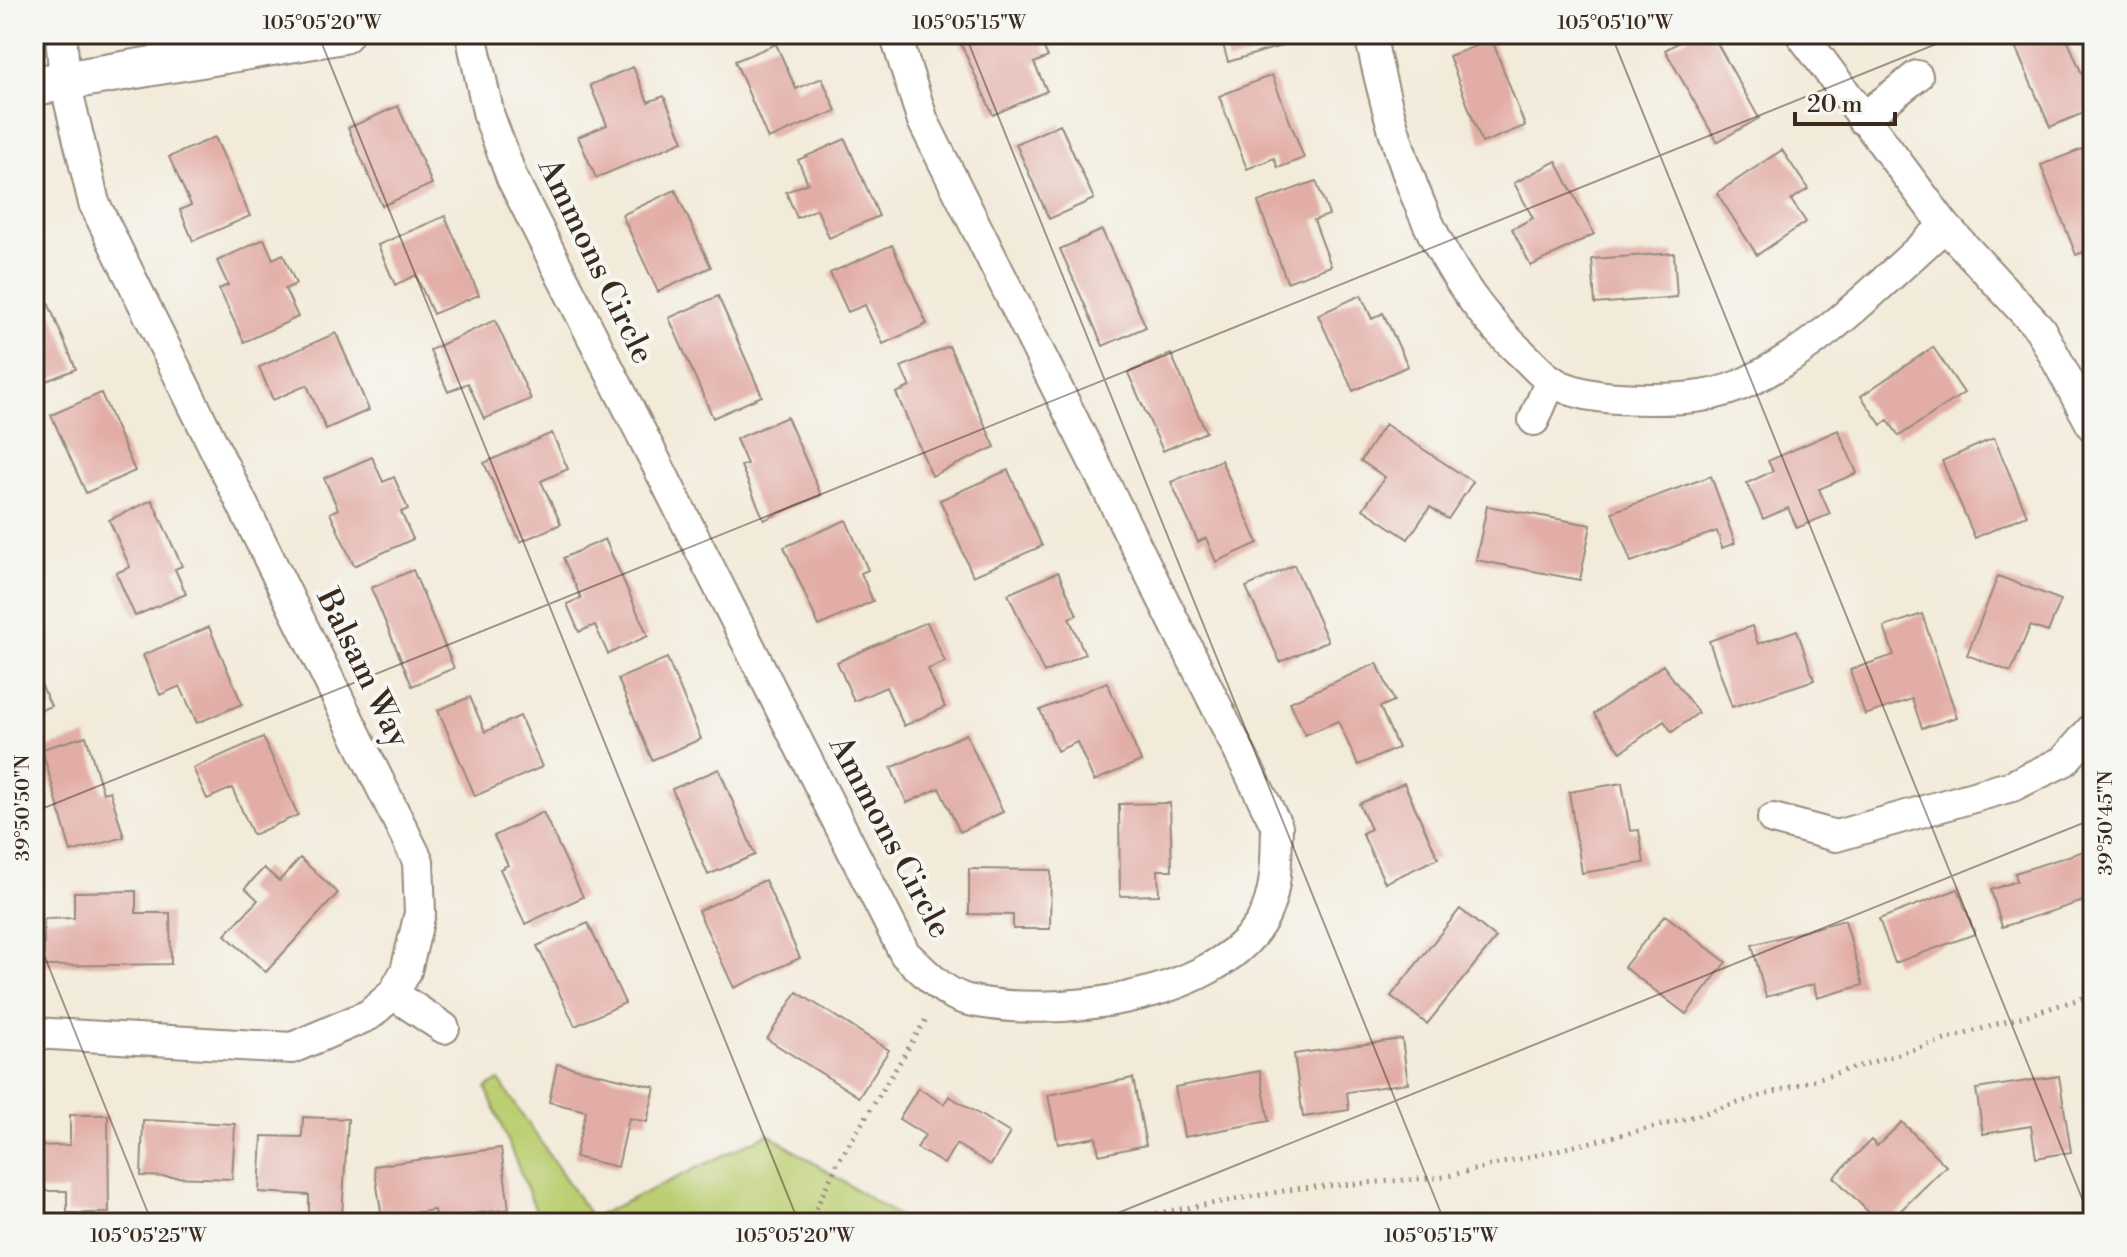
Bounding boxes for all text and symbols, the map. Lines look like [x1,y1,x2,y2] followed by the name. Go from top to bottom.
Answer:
[263,11,382,36] text: 105°05'20"W
[912,11,1027,36] text: 105°05'15"W
[1557,11,1674,36] text: 105°05'10"W
[1795,76,1895,126] scale bar
[1807,90,1863,120] text: 20 m
[529,151,663,370] street label: Ammons Circle
[307,581,419,754] street label: Balsam Way
[819,728,960,945] street label: Ammons Circle
[11,755,36,861] text: 39°50'50"N
[2094,770,2119,875] text: 39°50'45"N
[90,1224,207,1249] text: 105°05'25"W
[736,1224,855,1249] text: 105°05'20"W
[1384,1224,1499,1249] text: 105°05'15"W

